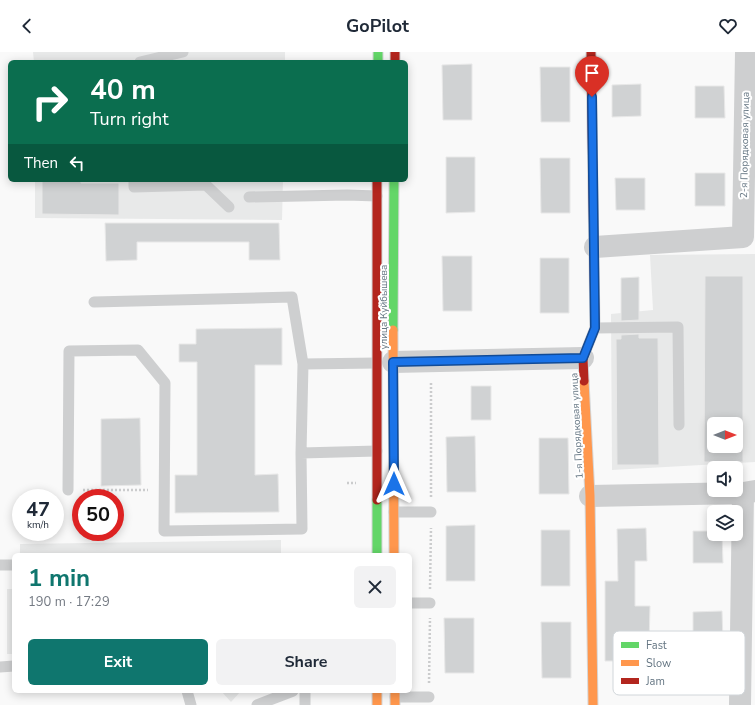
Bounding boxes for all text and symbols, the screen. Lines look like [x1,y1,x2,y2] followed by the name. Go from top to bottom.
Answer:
[346,14,409,38] text: GoPilot
[16,15,38,37] icon: back
[717,15,739,37] icon: heart
[575,56,609,97] pin
[581,62,603,84] icon: arrive
[90,71,156,109] text: 40 m
[24,76,76,128] icon: right
[737,92,753,198] street label: 2-я Порядковая улица
[90,107,169,131] text: Turn right
[66,152,88,174] icon: left
[24,153,58,173] text: Then
[377,265,391,349] street label: улица Куйбышева
[567,373,587,479] street label: 1-я Порядковая улица
[707,417,743,453] north arrow
[707,417,743,541] map controls
[707,461,743,497] button: sound
[373,463,415,505] position arrow
[72,489,124,541] speed limit sign: 50
[26,496,50,523] text: 47
[707,505,743,541] button: layers
[27,518,49,532] text: km/h
[28,562,90,594] text: 1 min
[354,566,396,608] button: close
[28,593,110,611] text: 190 m · 17:29
[613,631,745,695] legend
[646,638,667,653] text: Fast
[28,639,208,685] button: Exit
[216,639,396,685] button: Share
[646,656,671,671] text: Slow
[645,674,665,689] text: Jam

